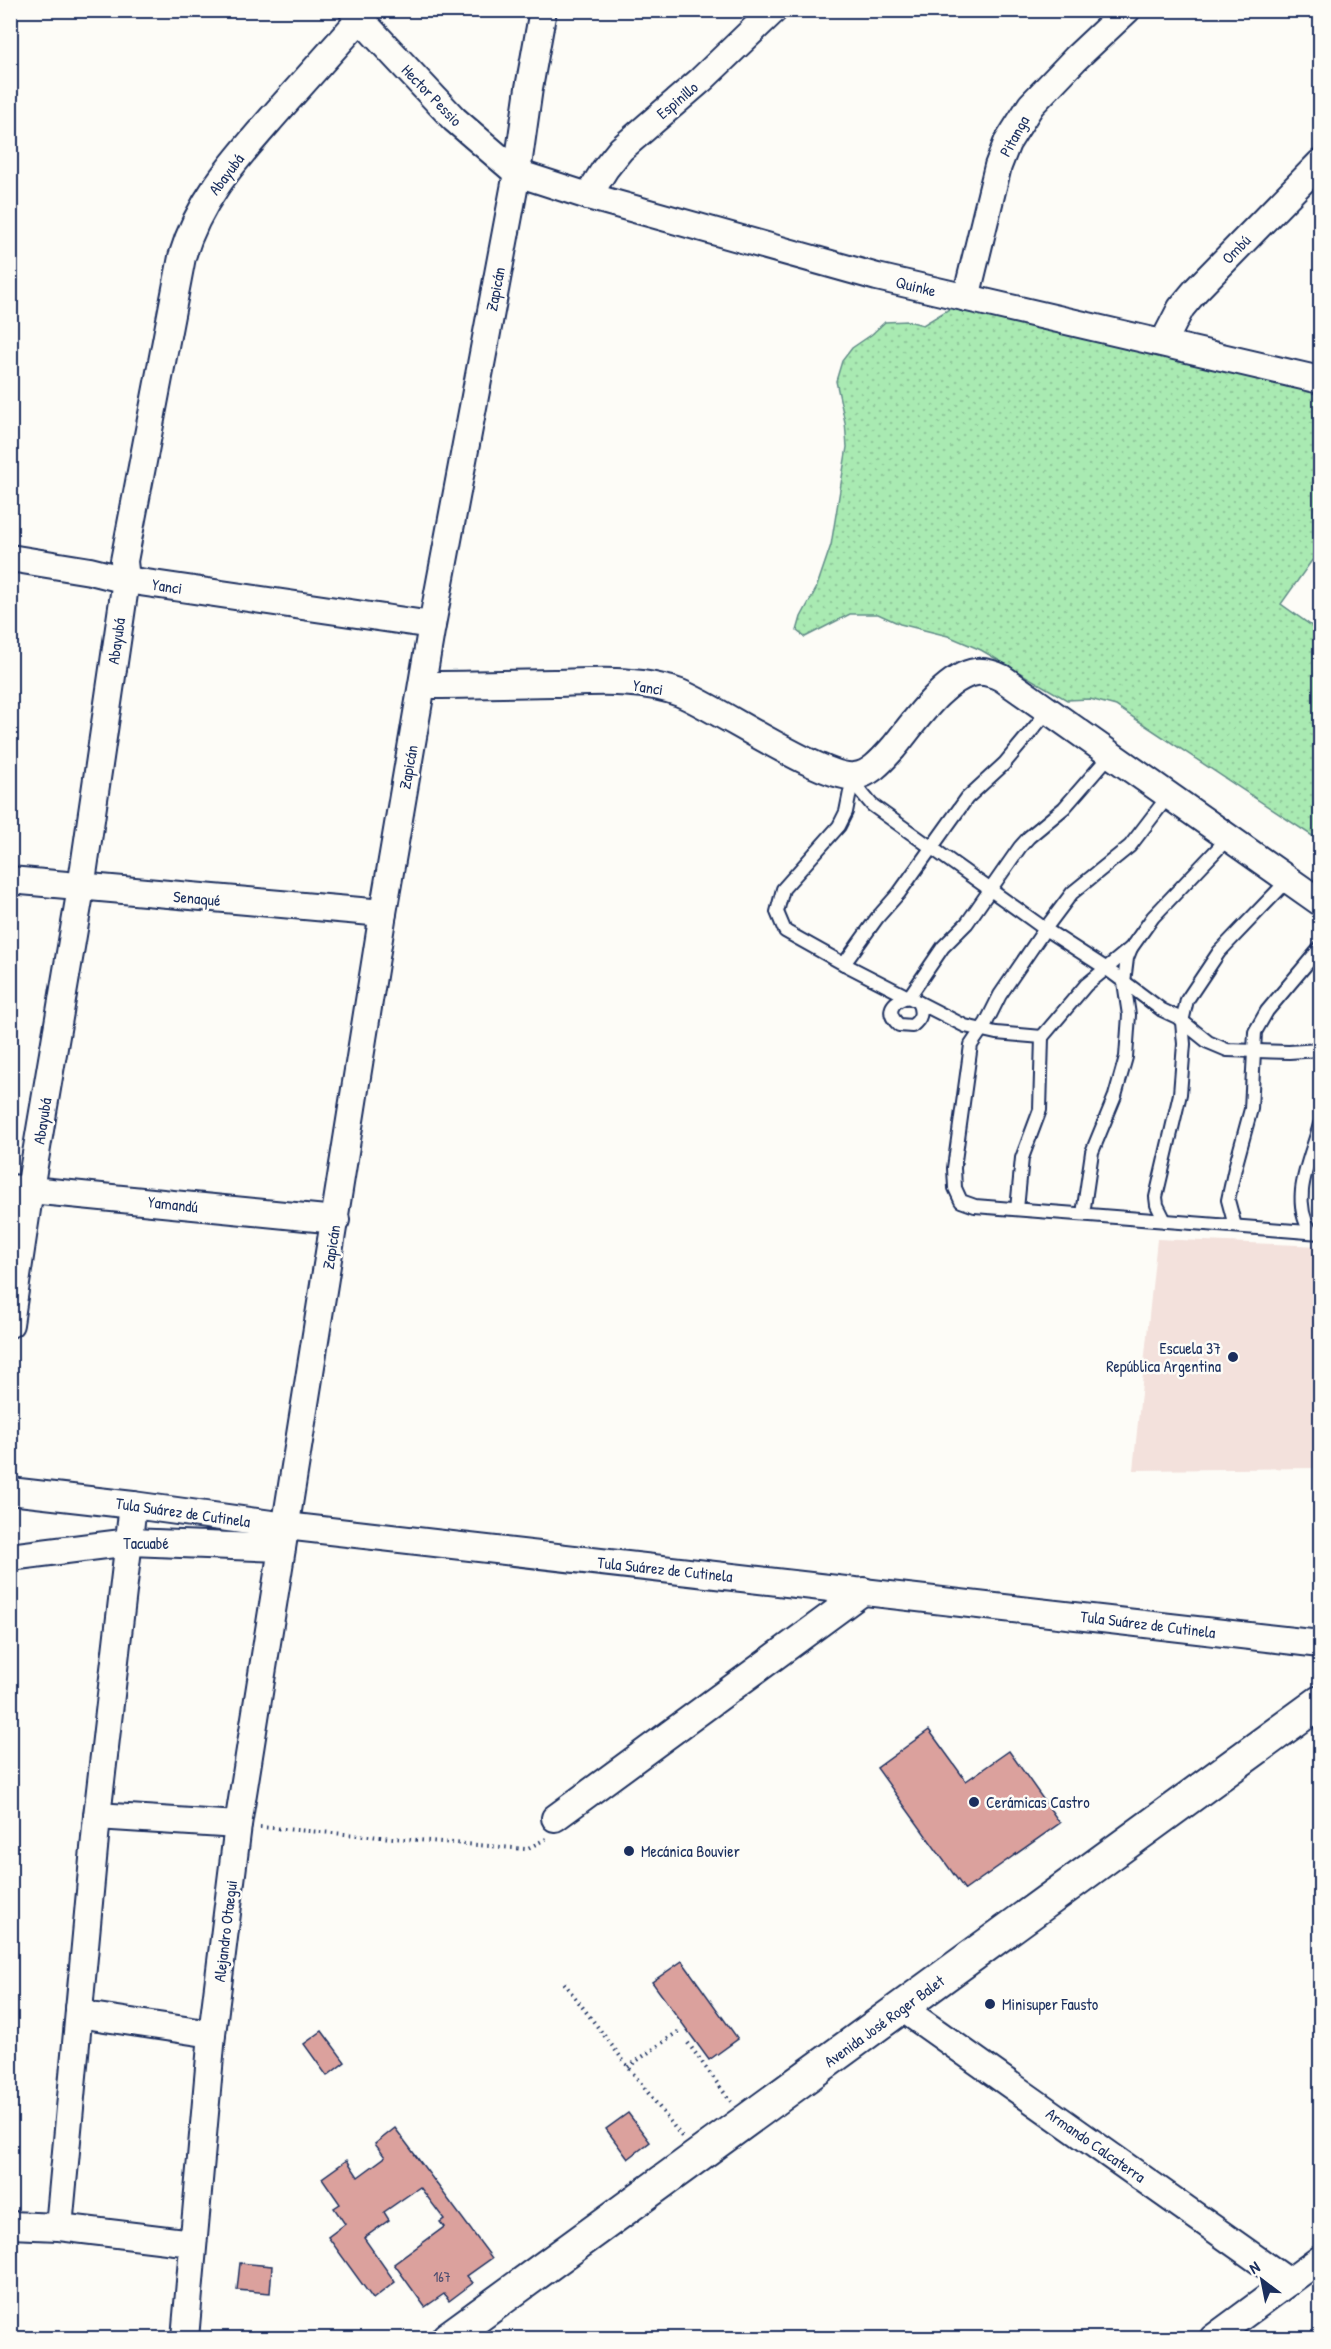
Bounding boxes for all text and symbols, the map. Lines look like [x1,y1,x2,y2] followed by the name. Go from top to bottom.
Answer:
[397,59,467,131] street label: Hector Pessio
[652,76,703,124] street label: Espinillo
[994,112,1034,160] street label: Pitanga
[203,149,249,199] street label: Abayubá
[1217,229,1256,268] street label: Ombú
[480,265,510,313] street label: Zapicán
[894,270,939,302] street label: Quinke
[150,573,184,599] street label: Yanci
[102,616,130,666] street label: Abayubá
[631,674,665,700] street label: Yanci
[393,743,423,791] street label: Zapicán
[172,885,222,911] street label: Senaqué
[27,1096,57,1146] street label: Abayubá
[147,1190,200,1218] street label: Yamandú
[317,1223,345,1271] street label: Zapicán
[1106,1337,1221,1377] place label: Escuela 37 República Argentina
[1226,1350,1240,1364] marker: Escuela 37 República Argentina
[114,1492,252,1532] street label: Tula Suárez de Cutinela
[123,1532,169,1554] street label: Tacuabé
[596,1551,734,1587] street label: Tula Suárez de Cutinela
[1079,1605,1217,1643] street label: Tula Suárez de Cutinela
[986,1791,1090,1813] place label: Cerámicas Castro
[967,1795,981,1809] marker: Cerámicas Castro
[641,1840,740,1862] place label: Mecánica Bouvier
[622,1844,636,1858] marker: Mecánica Bouvier
[208,1879,242,1983] street label: Alejandro Otaegui
[819,1970,949,2072] street label: Avenida José Roger Balet
[1002,1993,1099,2015] place label: Minisuper Fausto
[983,1997,997,2011] marker: Minisuper Fausto
[1042,2102,1150,2188] street label: Armando Calcaterra
[1232,2250,1292,2310] north arrow
[1245,2255,1264,2279] text: N
[433,2267,451,2286] house number: 167

